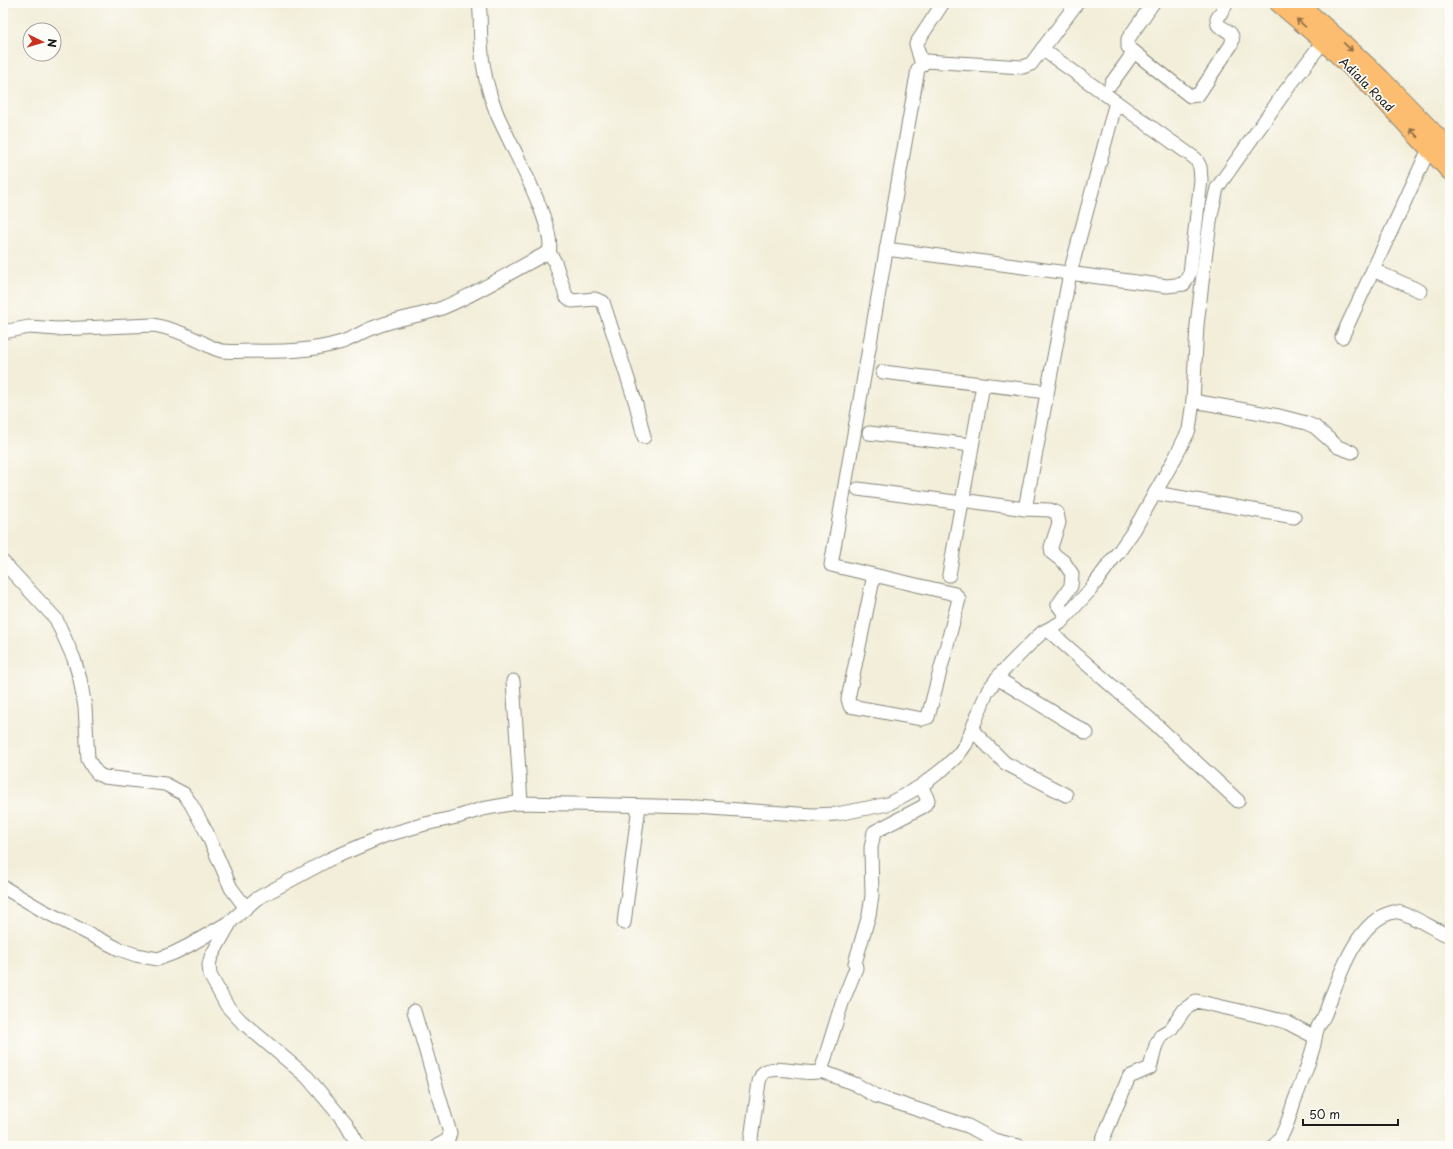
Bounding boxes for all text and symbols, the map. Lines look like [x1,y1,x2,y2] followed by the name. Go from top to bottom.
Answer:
[1295,18,1306,27] one-way arrow
[22,22,62,62] north arrow
[44,38,61,48] text: N
[1343,43,1353,52] one-way arrow
[1336,53,1398,115] street label: Adiala Road
[1409,128,1419,138] one-way arrow
[1303,1101,1398,1127] scale bar
[1309,1105,1340,1123] text: 50 m

